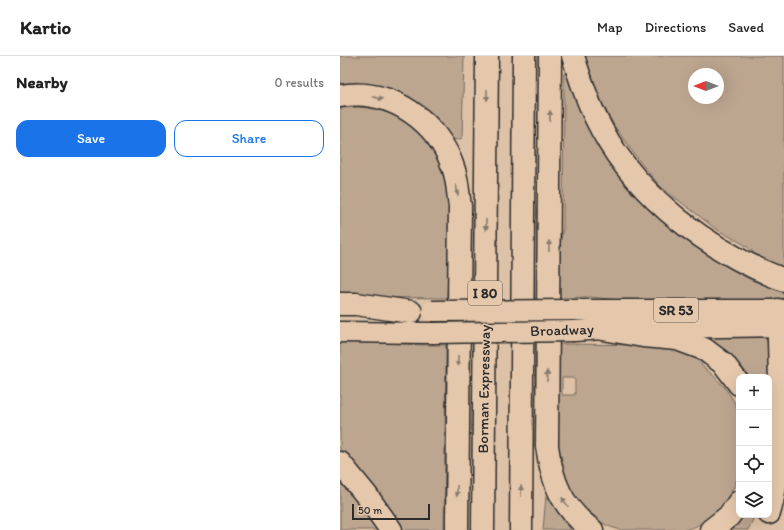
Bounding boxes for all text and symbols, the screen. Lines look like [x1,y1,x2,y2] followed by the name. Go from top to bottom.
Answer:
[20,16,71,39] text: Kartio
[597,19,623,36] text: Map
[645,19,706,36] text: Directions
[728,19,764,36] text: Saved
[688,68,724,104] north arrow
[16,72,68,92] text: Nearby
[274,75,324,90] text: 0 results
[484,89,490,102] one-way arrow
[372,95,385,101] one-way arrow
[547,109,553,122] one-way arrow
[16,120,166,157] button: Save
[174,120,324,157] button: Share
[455,184,461,196] one-way arrow
[483,219,489,232] one-way arrow
[546,239,552,252] one-way arrow
[468,281,502,305] road number: I 80
[654,298,698,322] road number: SR 53
[530,320,594,340] street label: Broadway
[474,325,494,453] street label: Borman Expressway
[455,355,462,367] one-way arrow
[544,370,551,382] one-way arrow
[736,374,772,518] map controls
[736,374,772,410] button: +
[736,410,772,446] button: −
[736,446,772,482] button: locate
[736,482,772,518] button: layers
[518,484,524,497] one-way arrow
[454,485,460,498] one-way arrow
[561,497,569,507] one-way arrow
[352,502,430,521] scale bar
[358,504,382,517] text: 50 m

